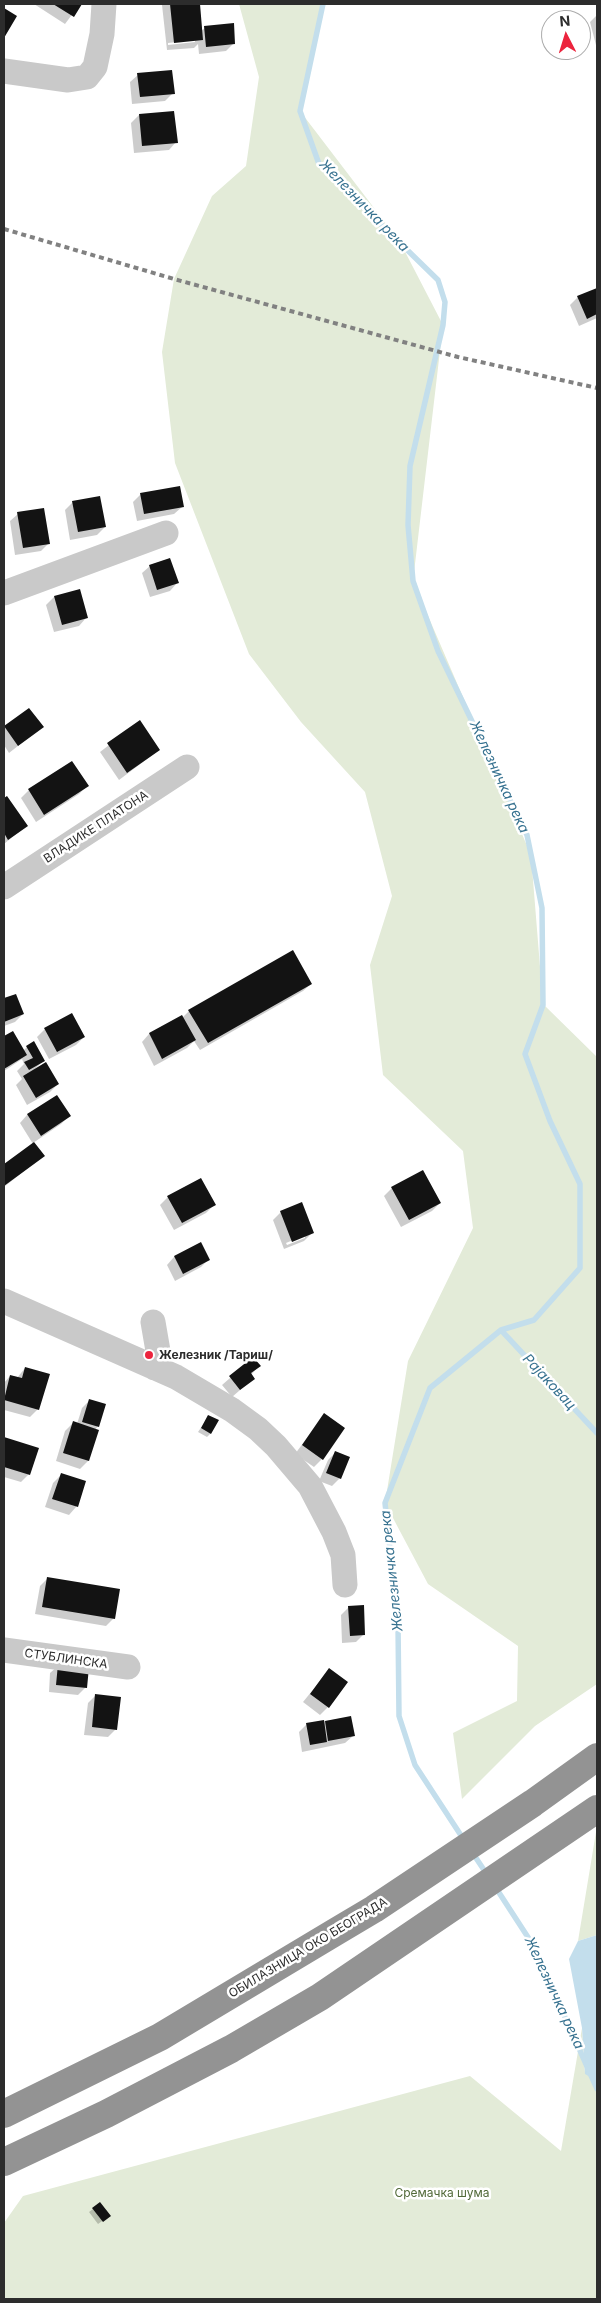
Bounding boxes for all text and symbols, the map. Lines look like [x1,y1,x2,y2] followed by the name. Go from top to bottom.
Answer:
[541,10,591,60] north arrow
[559,12,571,29] text: N
[316,156,412,256] water label: Железничка река
[466,718,532,836] water label: Железничка река
[41,788,151,866] street label: ВЛАДИКЕ ПЛАТОНА
[159,1348,273,1362] place label: Железник /Тариш/
[143,1349,155,1361] marker: Железник /Тариш/
[519,1351,579,1413] water label: Рајаковац
[377,1510,407,1632] water label: Железничка река
[23,1646,109,1672] street label: СТУБЛИНСКА
[226,1895,390,2001] street label: ОБИЛАЗНИЦА ОКО БЕОГРАДА
[521,1934,587,2052] water label: Железничка река
[394,2186,490,2200] park label: Сремачка шума

